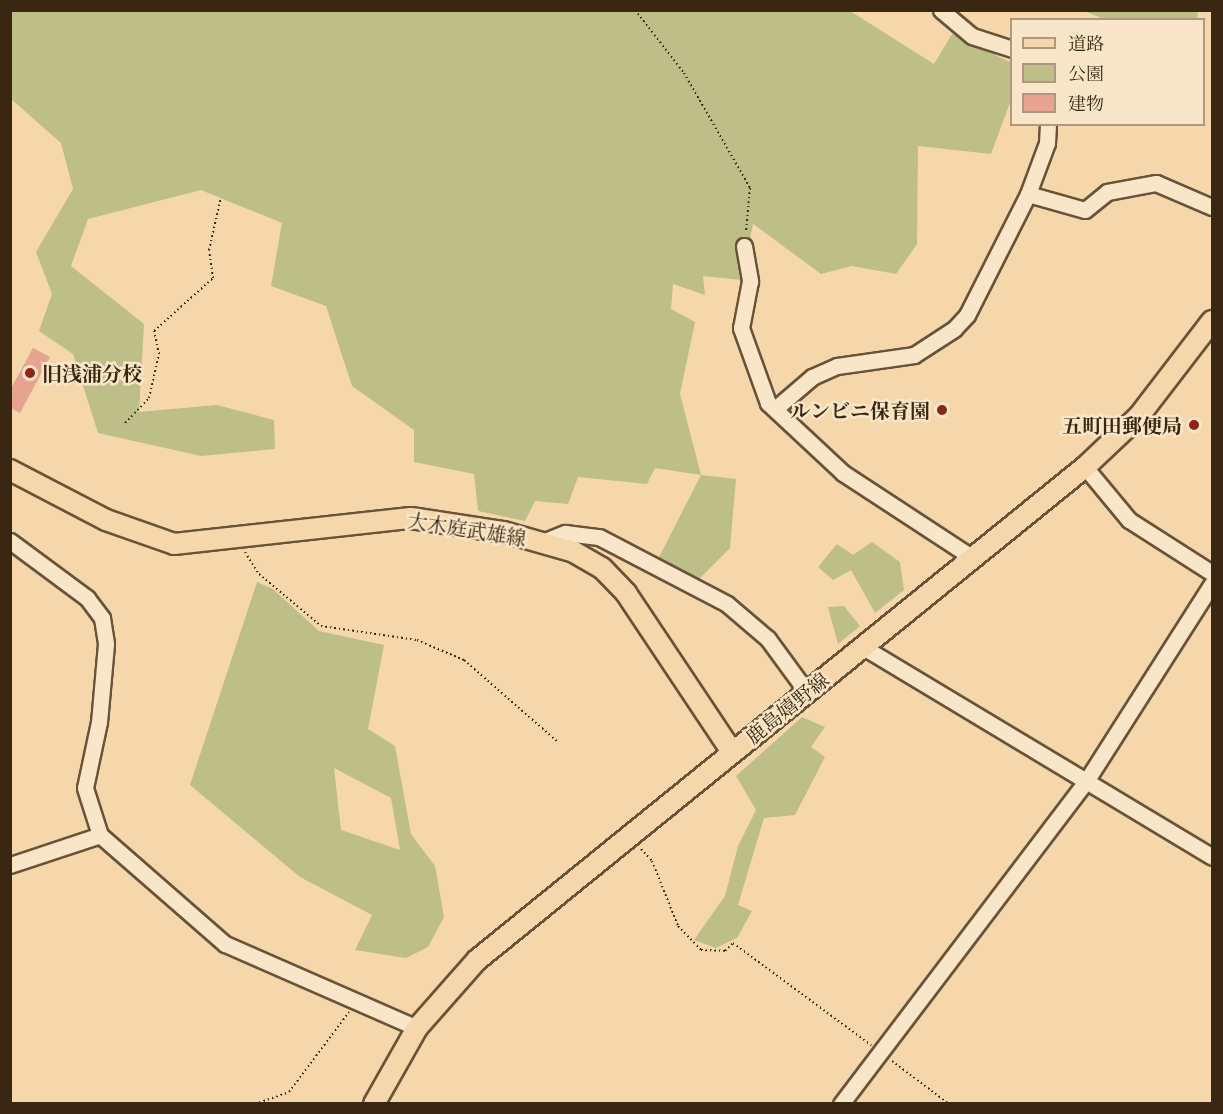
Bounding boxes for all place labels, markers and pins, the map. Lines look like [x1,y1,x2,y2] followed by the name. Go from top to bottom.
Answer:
[42,361,142,385] place label: 旧浅浦分校
[23,366,37,380] marker: 旧浅浦分校
[790,398,930,422] place label: ルンビニ保育園
[935,403,949,417] marker: ルンビニ保育園
[1062,413,1182,437] place label: 五町田郵便局
[1187,418,1201,432] marker: 五町田郵便局

